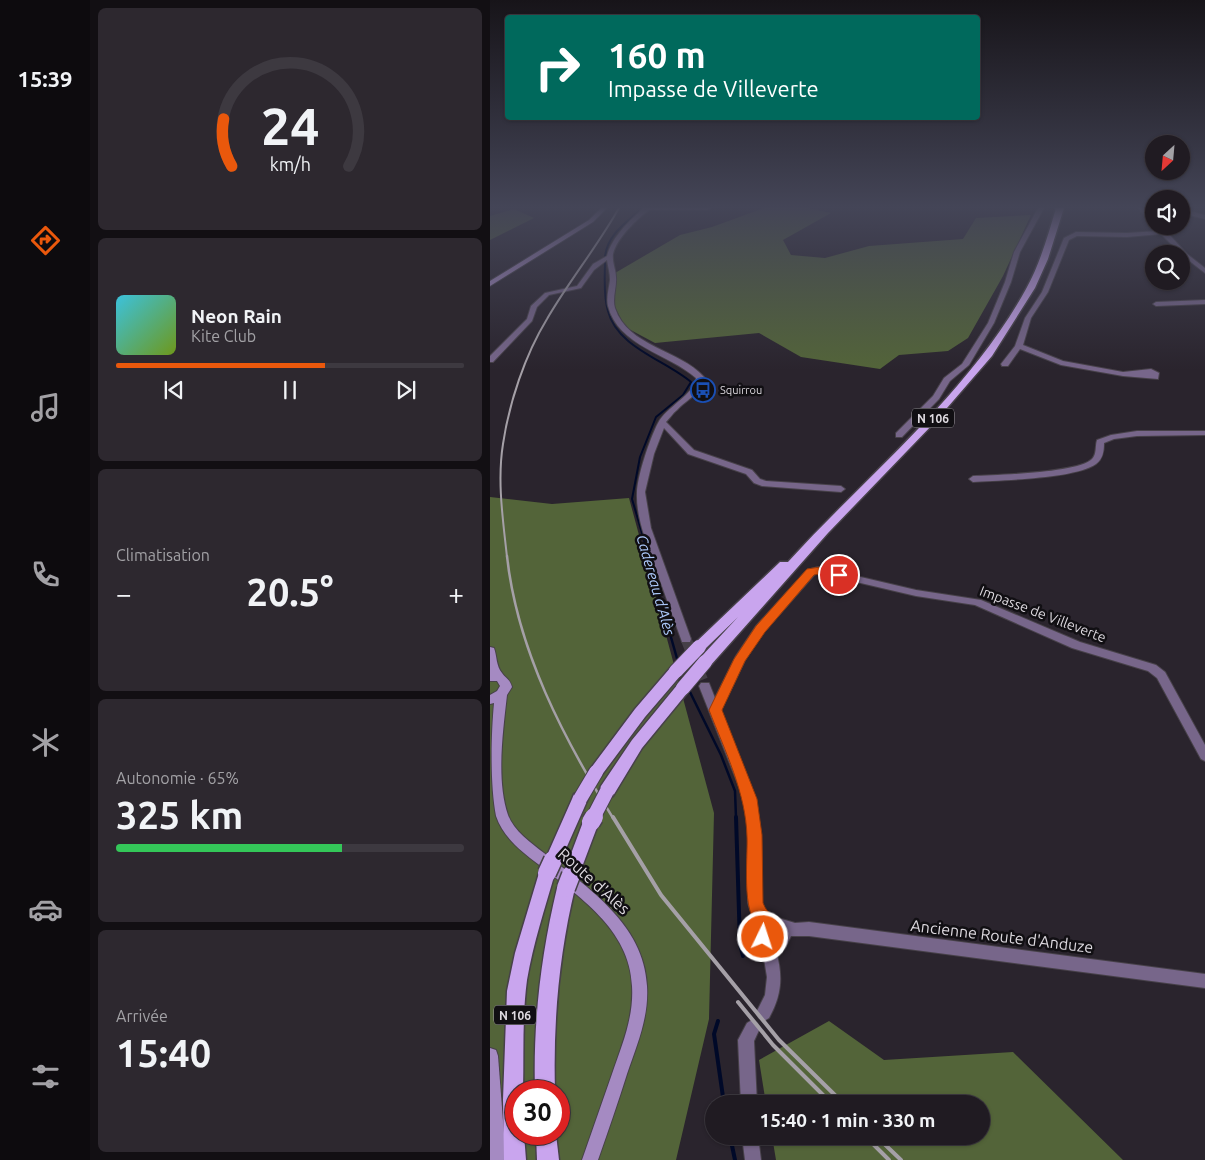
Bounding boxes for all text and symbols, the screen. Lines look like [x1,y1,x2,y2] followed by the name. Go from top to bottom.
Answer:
[525,35,590,100] icon: right
[608,35,706,75] text: 160 m
[17,66,73,91] text: 15:39
[608,76,819,101] text: Impasse de Villeverte
[261,97,319,155] text: 24
[1145,135,1190,180] north arrow
[1145,135,1190,290] map controls
[269,154,311,174] text: km/h
[1145,190,1190,235] button: sound
[28,223,63,258] icon: directions
[1145,245,1190,290] button: search
[191,305,282,327] text: Neon Rain
[191,327,256,345] text: Kite Club
[160,376,188,404] icon: previous
[276,376,304,404] icon: pause
[392,376,420,404] icon: next
[690,377,716,403] bus stop icon: Squirrou
[720,384,762,396] place label: Squirrou
[28,390,63,425] icon: music
[912,408,954,428] road number: N 106
[633,533,679,638] water label: Cadereau d'Alès
[116,546,210,564] text: Climatisation
[818,554,860,596] pin
[28,557,63,592] icon: phone
[825,561,853,589] icon: arrive
[246,571,334,613] text: 20.5°
[116,578,132,609] text: −
[448,578,464,609] text: +
[978,583,1108,645] street label: Impasse de Villeverte
[28,725,63,760] icon: climate
[116,769,239,787] text: Autonomie · 65%
[116,794,243,836] text: 325 km
[555,844,633,918] street label: Route d'Alès
[28,892,63,927] icon: car
[736,910,788,962] position arrow
[910,916,1094,956] street label: Ancienne Route d'Anduze
[494,1006,536,1024] road number: N 106
[116,1007,168,1025] text: Arrivée
[116,1032,211,1074] text: 15:40
[28,1059,63,1094] icon: filters
[505,1080,570,1145] speed limit sign: 30
[760,1109,935,1131] text: 15:40 · 1 min · 330 m

